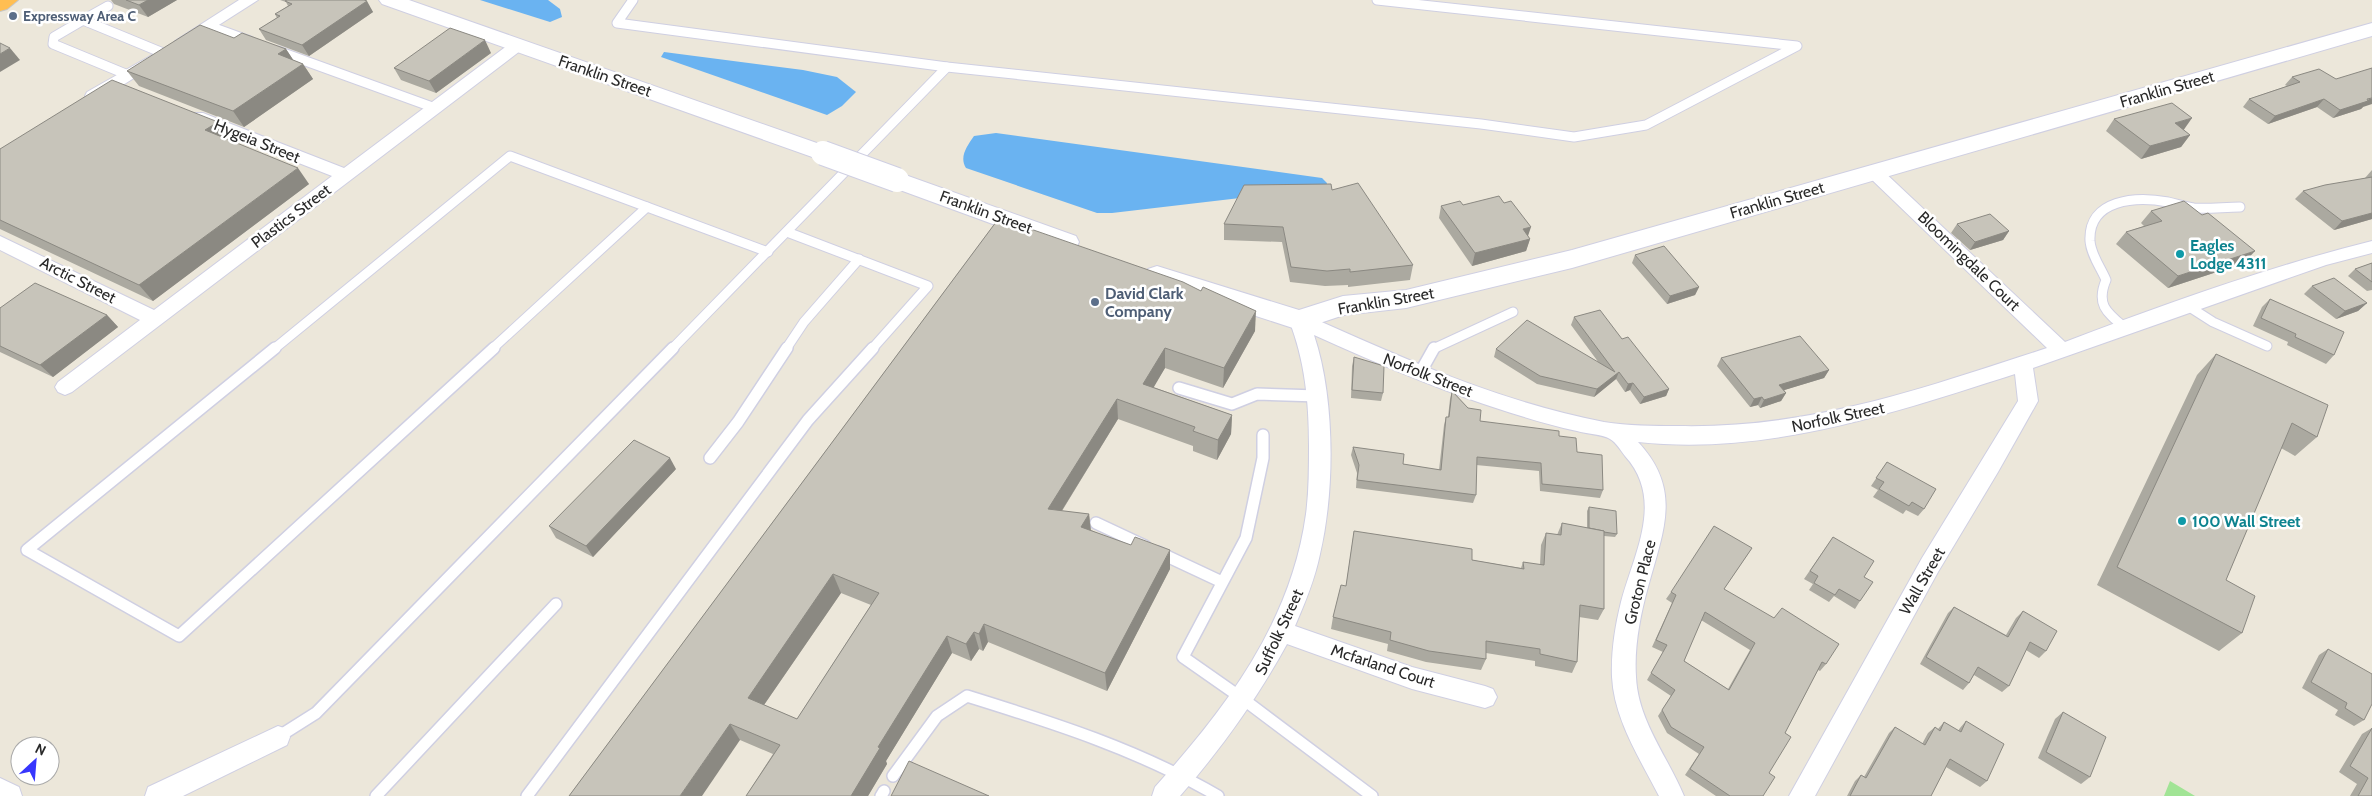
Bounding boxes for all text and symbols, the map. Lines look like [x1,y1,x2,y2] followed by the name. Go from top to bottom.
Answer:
[23,7,136,25] place label: Expressway Area C
[7,10,19,22] marker: Expressway Area C
[556,51,655,101] street label: Franklin Street
[2118,66,2217,112] street label: Franklin Street
[211,115,303,167] street label: Hygeia Street
[1728,177,1827,223] street label: Franklin Street
[248,180,335,252] street label: Plastics Street
[937,186,1035,238] street label: Franklin Street
[1914,207,2024,315] street label: Bloomingdale Court
[2190,236,2266,273] place label: Eagles Lodge 4311
[2174,248,2186,260] marker: Eagles Lodge 4311
[37,253,120,308] street label: Arctic Street
[1336,283,1436,319] street label: Franklin Street
[1105,284,1184,321] place label: David Clark Company
[1089,296,1101,308] marker: David Clark Company
[1380,349,1476,401] street label: Norfolk Street
[1790,398,1887,436] street label: Norfolk Street
[2192,512,2301,531] place label: 100 Wall Street
[2176,515,2188,527] marker: 100 Wall Street
[1620,538,1660,626] street label: Groton Place
[1895,543,1949,618] street label: Wall Street
[1251,586,1307,678] street label: Suffolk Street
[1329,640,1438,692] street label: Mcfarland Court
[10,736,60,786] north arrow
[32,739,49,760] text: N

